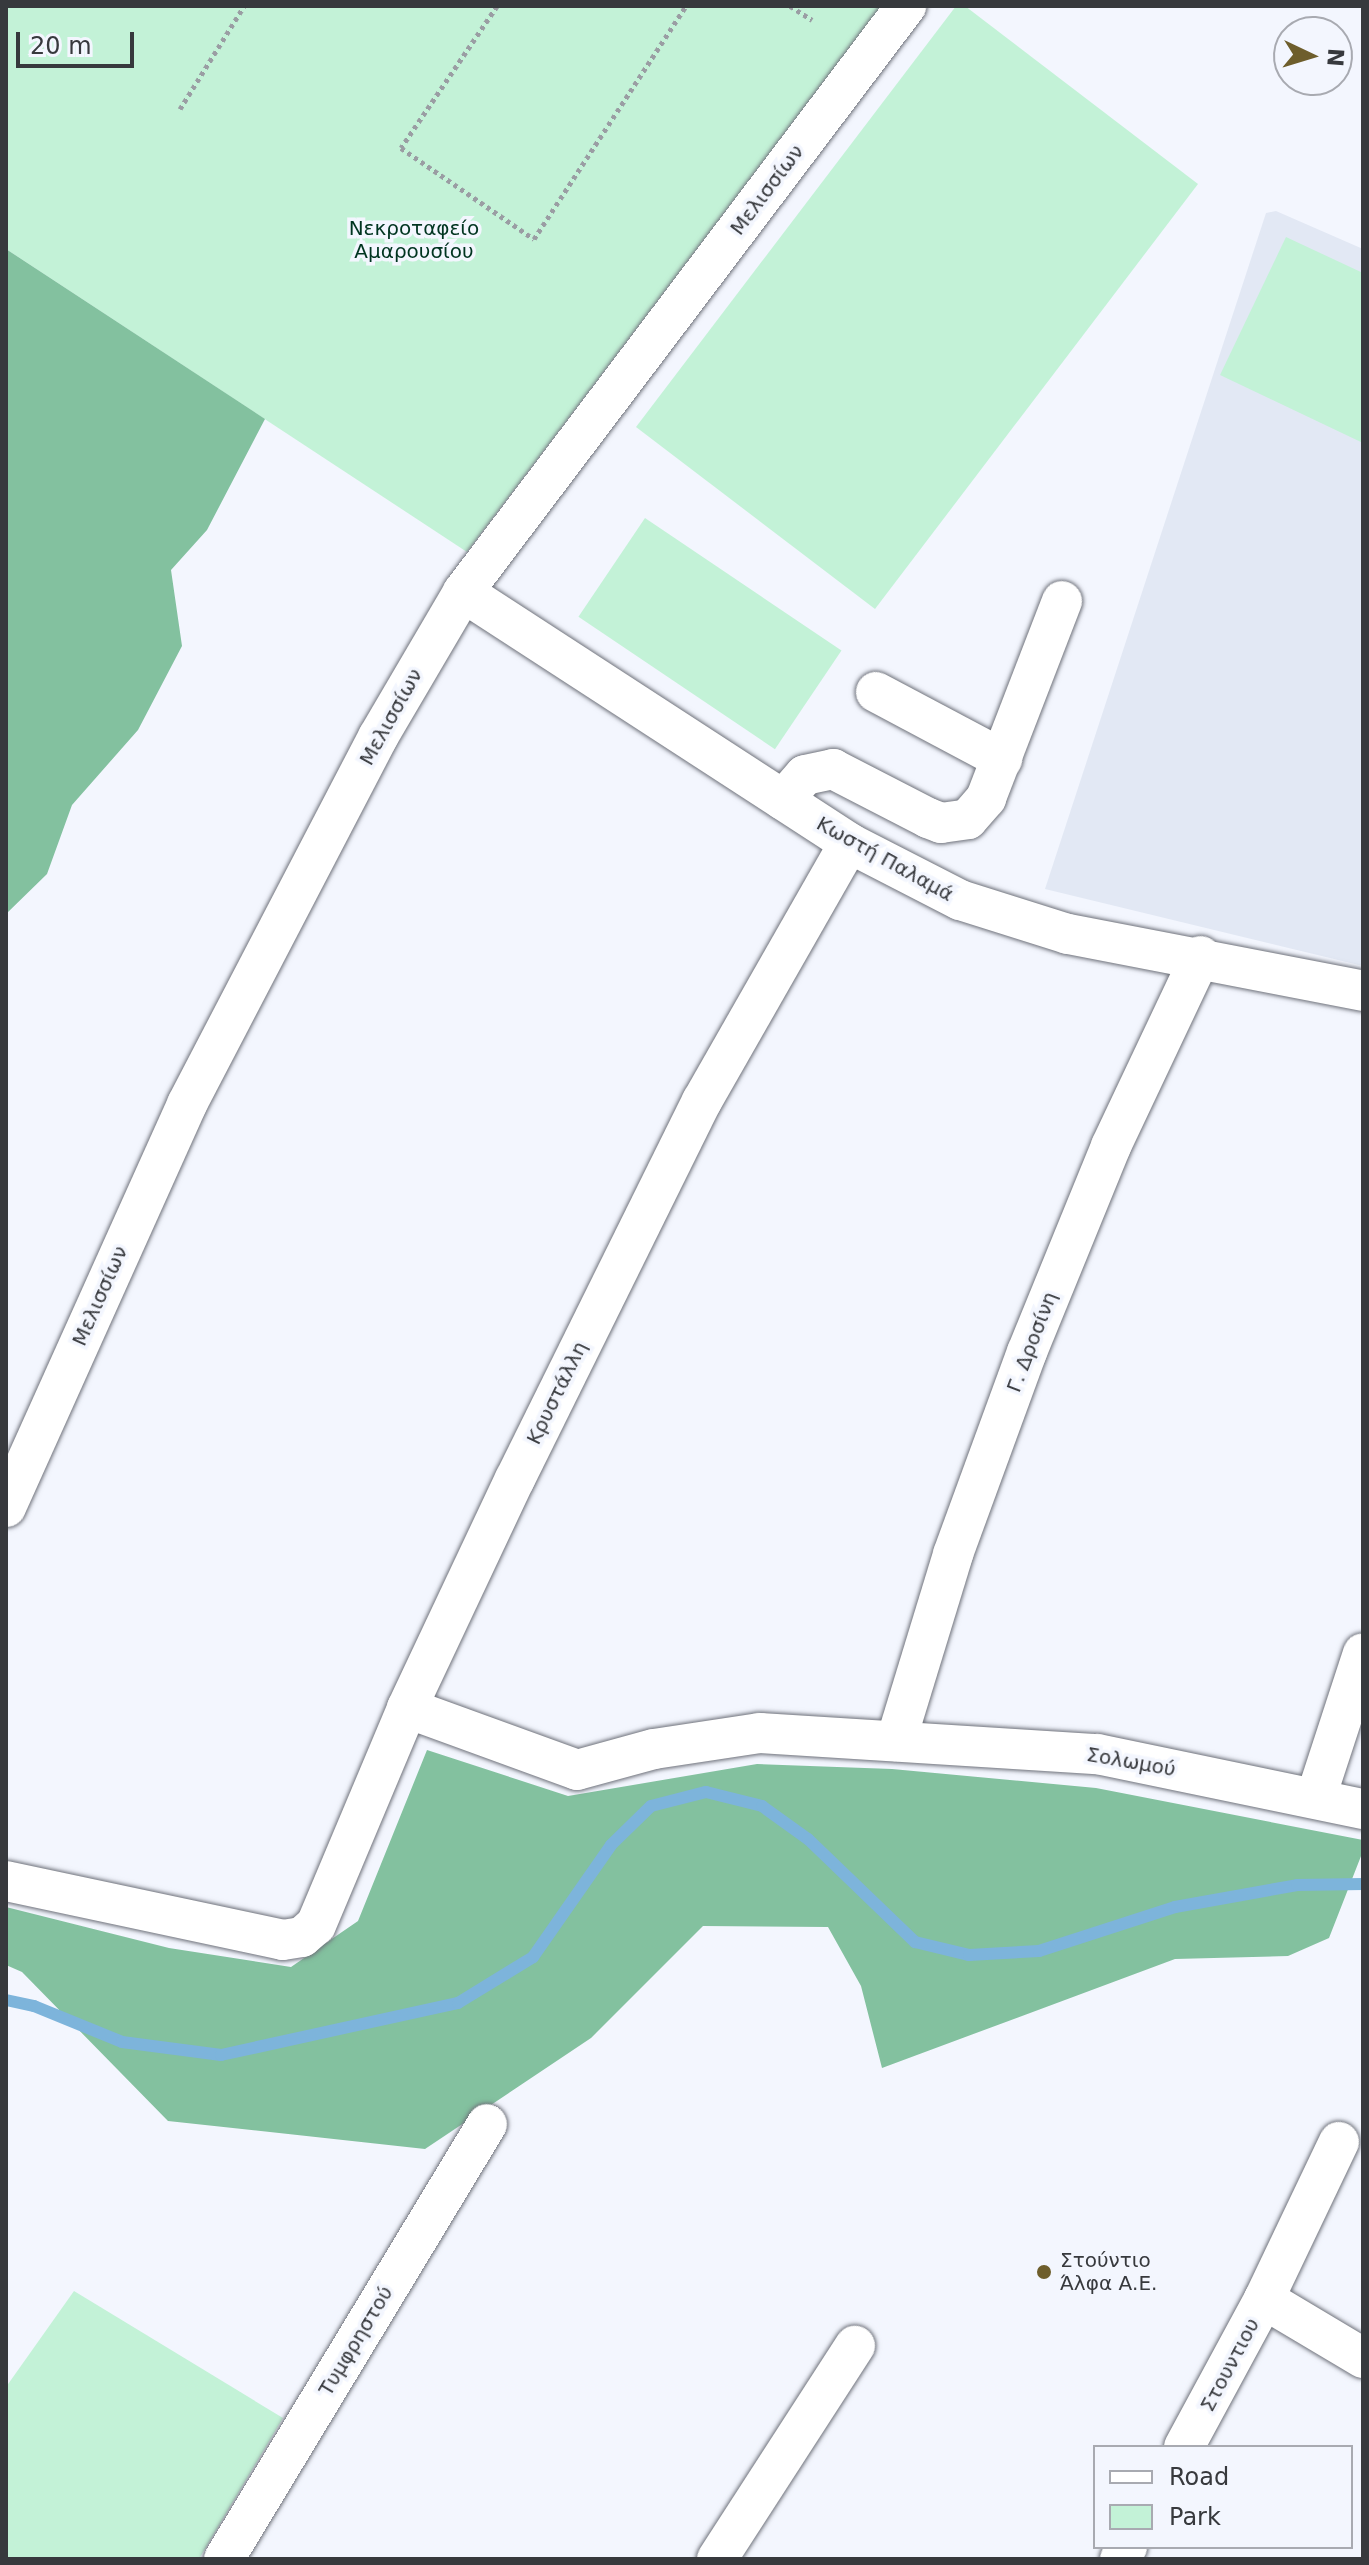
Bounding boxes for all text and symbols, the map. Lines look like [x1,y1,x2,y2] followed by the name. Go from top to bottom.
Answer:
[20,16,138,66] scale bar
[1273,16,1353,96] north arrow
[30,32,92,60] text: 20 m
[1322,48,1349,68] text: N
[725,140,809,240] street label: Μελισσίων
[349,216,479,263] park label: Νεκροταφείο Αμαρουσίου
[355,665,427,769] street label: Μελισσίων
[812,811,958,907] street label: Κωστή Παλαμά
[67,1242,133,1350] street label: Μελισσίων
[1002,1288,1062,1396] street label: Γ. Δροσίνη
[522,1338,592,1448] street label: Κρυστάλλη
[1085,1742,1177,1782] street label: Σολωμού
[1060,2248,1157,2295] place label: Στούντιο Άλφα Α.Ε.
[1035,2263,1053,2281] marker: Στούντιο Άλφα Α.Ε.
[314,2282,398,2400] street label: Τυμφρηστού
[1195,2314,1265,2416] street label: Στουντιου
[1093,2445,1353,2549] legend
[1169,2463,1229,2491] text: Road
[1169,2503,1221,2531] text: Park

